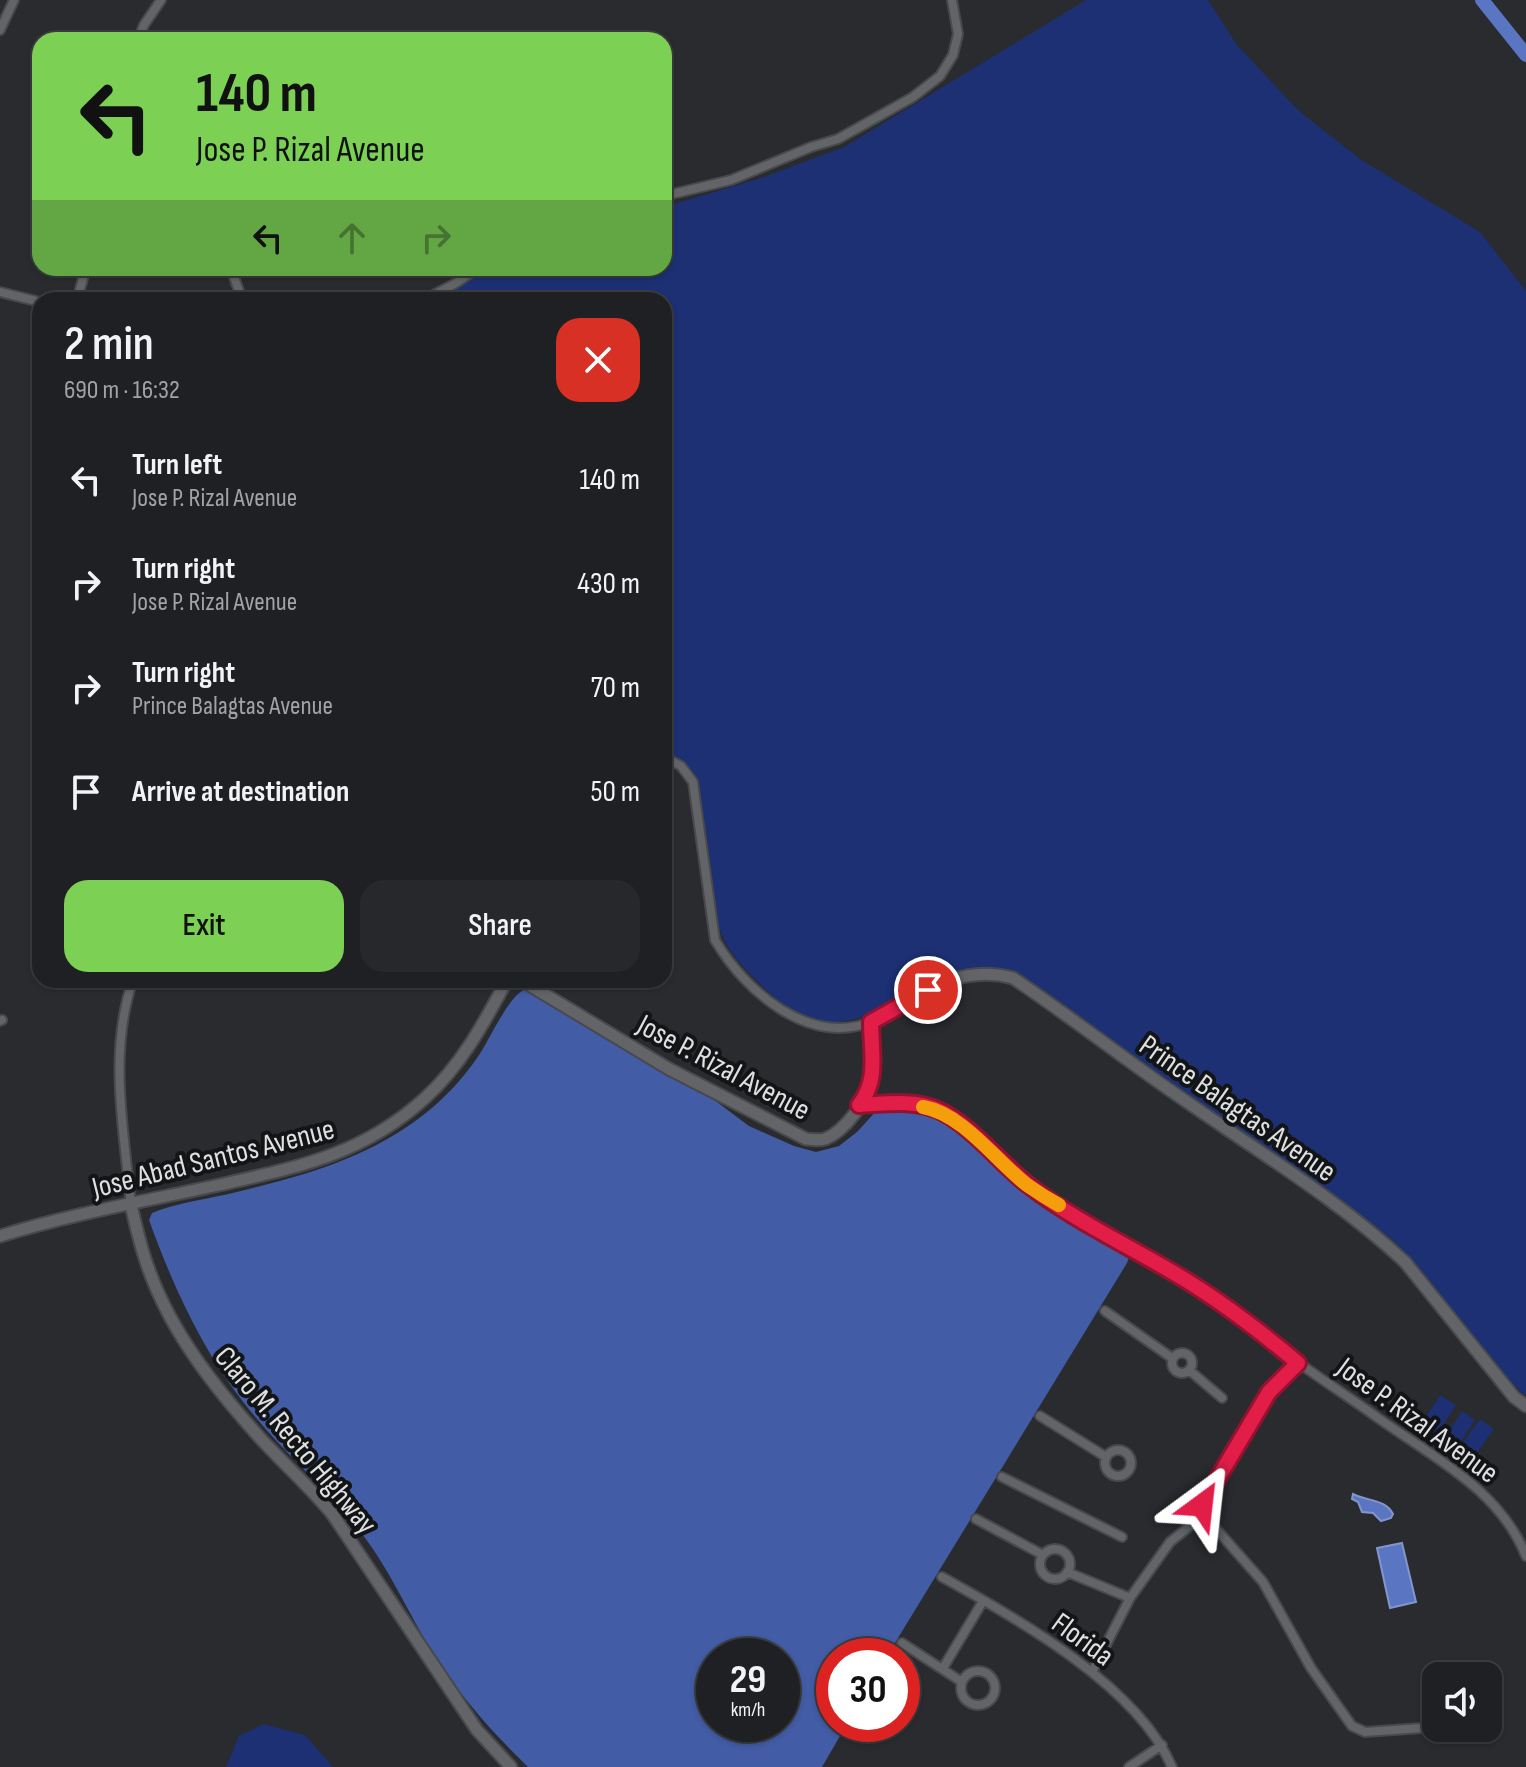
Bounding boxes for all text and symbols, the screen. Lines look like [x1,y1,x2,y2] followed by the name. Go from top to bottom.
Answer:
[196,61,317,128] text: 140 m
[64,64,168,168] icon: left
[196,129,425,172] text: Jose P. Rizal Avenue
[246,216,290,260] icon: left
[330,216,374,260] icon: ahead
[414,216,458,260] icon: right
[64,316,154,373] text: 2 min
[556,318,640,402] button: close
[64,375,180,406] text: 690 m · 16:32
[132,447,222,483] text: Turn left
[64,458,108,502] icon: left
[580,462,640,498] text: 140 m
[132,483,297,514] text: Jose P. Rizal Avenue
[132,551,235,587] text: Turn right
[64,562,108,606] icon: right
[577,566,640,602] text: 430 m
[132,587,297,618] text: Jose P. Rizal Avenue
[132,655,235,691] text: Turn right
[64,666,108,710] icon: right
[591,670,640,706] text: 70 m
[132,691,333,722] text: Prince Balagtas Avenue
[64,770,108,814] icon: arrive
[132,774,349,810] text: Arrive at destination
[591,774,640,810] text: 50 m
[64,880,344,972] button: Exit
[360,880,640,972] button: Share
[894,956,962,1024] pin
[906,968,950,1012] icon: arrive
[630,1007,816,1129] street label: Jose P. Rizal Avenue
[1132,1028,1343,1190] street label: Prince Balagtas Avenue
[87,1111,338,1207] street label: Jose Abad Santos Avenue
[206,1340,384,1542] street label: Claro M. Recto Highway
[1329,1350,1505,1491] street label: Jose P. Rizal Avenue
[1160,1463,1244,1547] position arrow
[1044,1605,1120,1674] street label: Florida
[816,1638,920,1742] speed limit sign: 30
[730,1656,766,1704] text: 29
[1422,1662,1502,1742] map controls
[1422,1662,1502,1742] button: sound
[731,1698,765,1722] text: km/h

